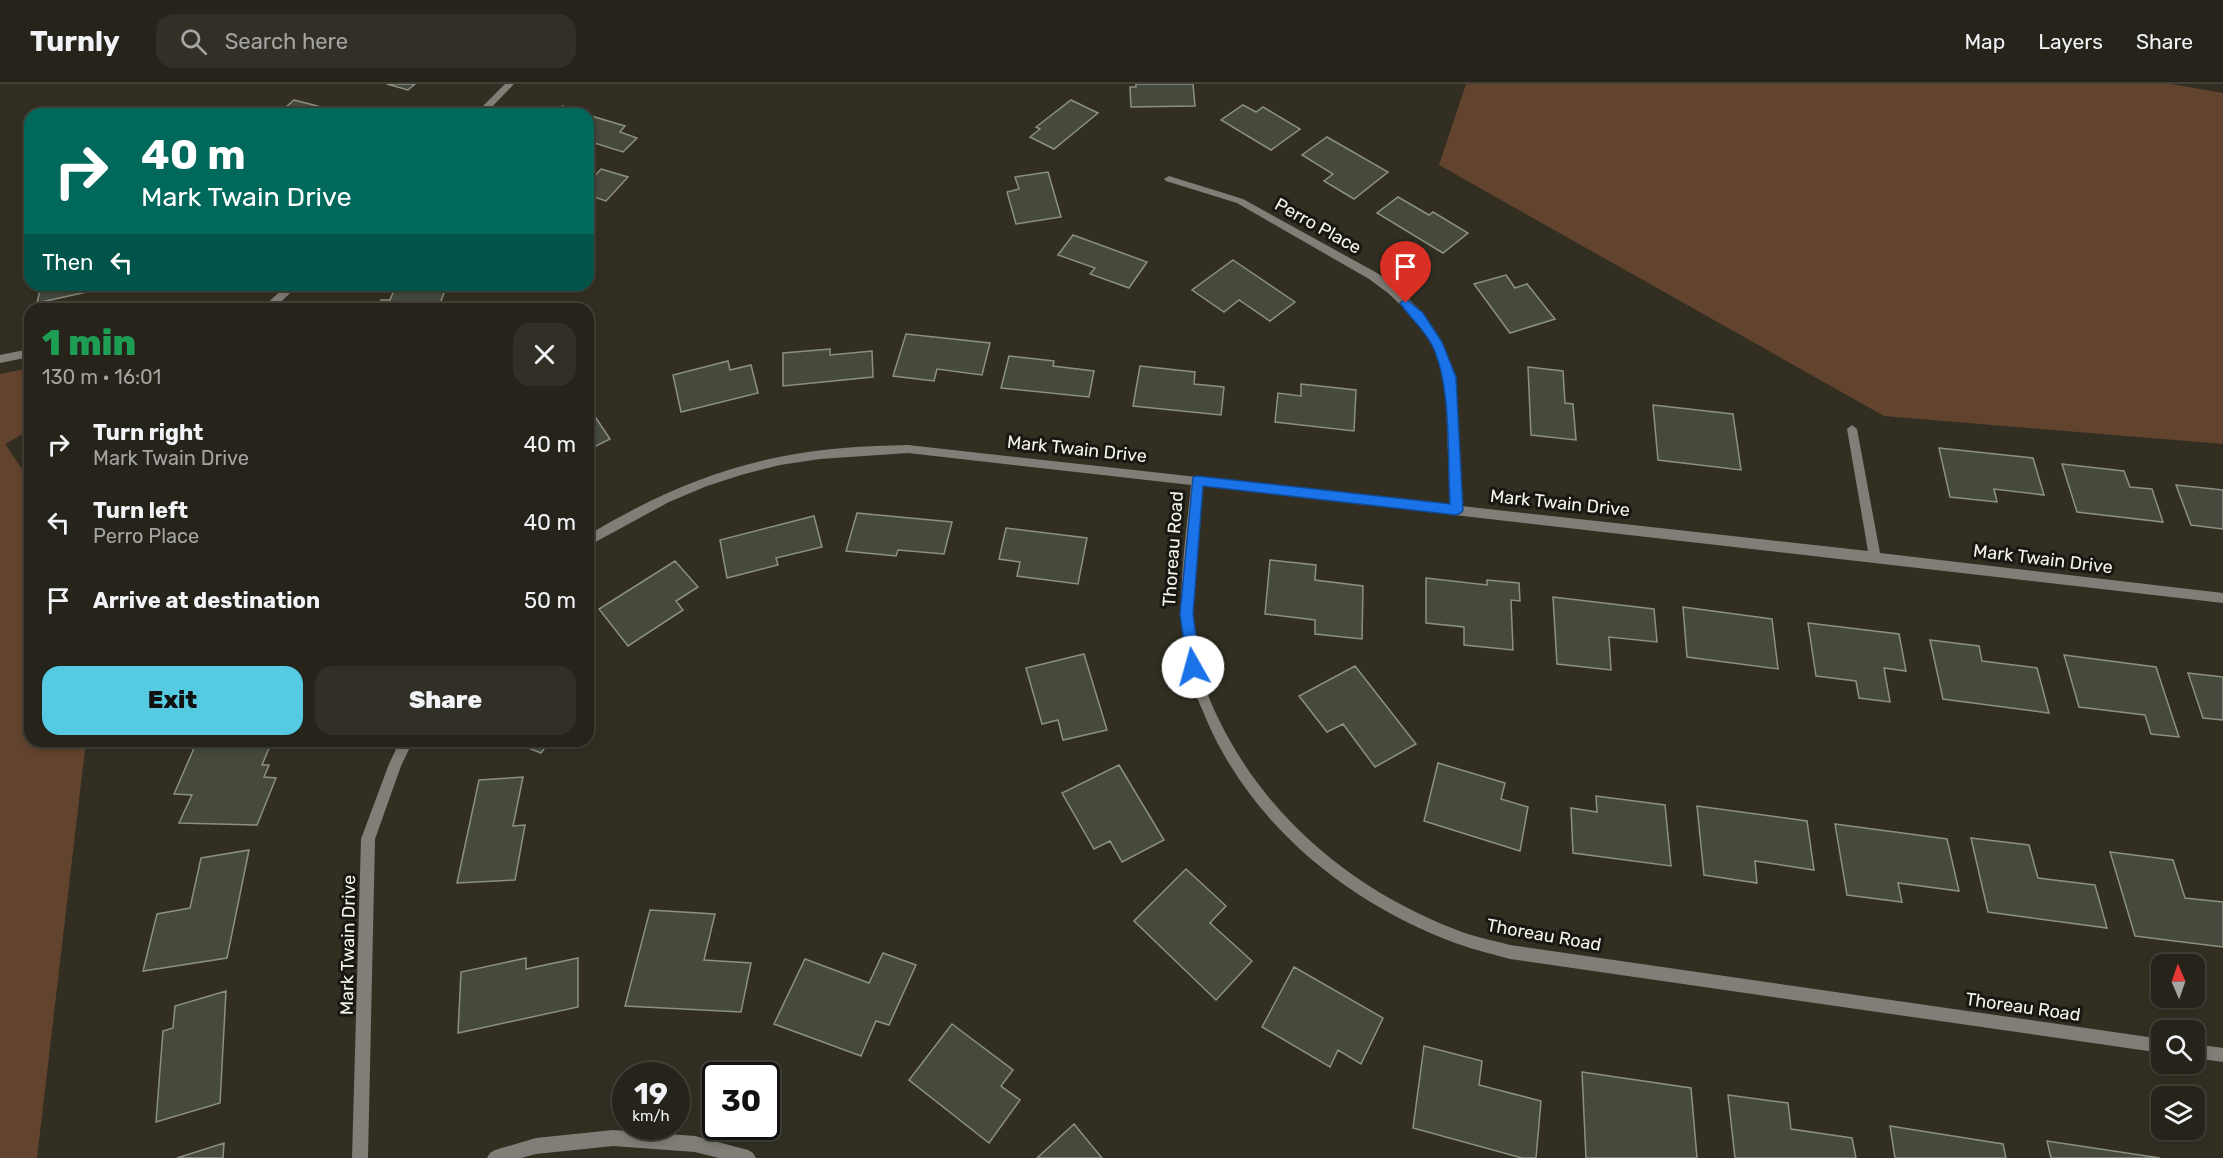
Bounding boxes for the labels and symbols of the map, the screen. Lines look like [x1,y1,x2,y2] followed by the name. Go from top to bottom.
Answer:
[1271,193,1365,259] street label: Perro Place
[1380,241,1431,303] pin
[1006,431,1148,467] street label: Mark Twain Drive
[1489,485,1631,521] street label: Mark Twain Drive
[1158,490,1188,608] street label: Thoreau Road
[1972,540,2114,578] street label: Mark Twain Drive
[1161,635,1225,699] position arrow
[336,875,360,1015] street label: Mark Twain Drive
[1485,914,1603,956] street label: Thoreau Road
[2151,954,2205,1008] north arrow
[1964,988,2082,1026] street label: Thoreau Road
[702,1062,780,1140] speed limit sign: 30

